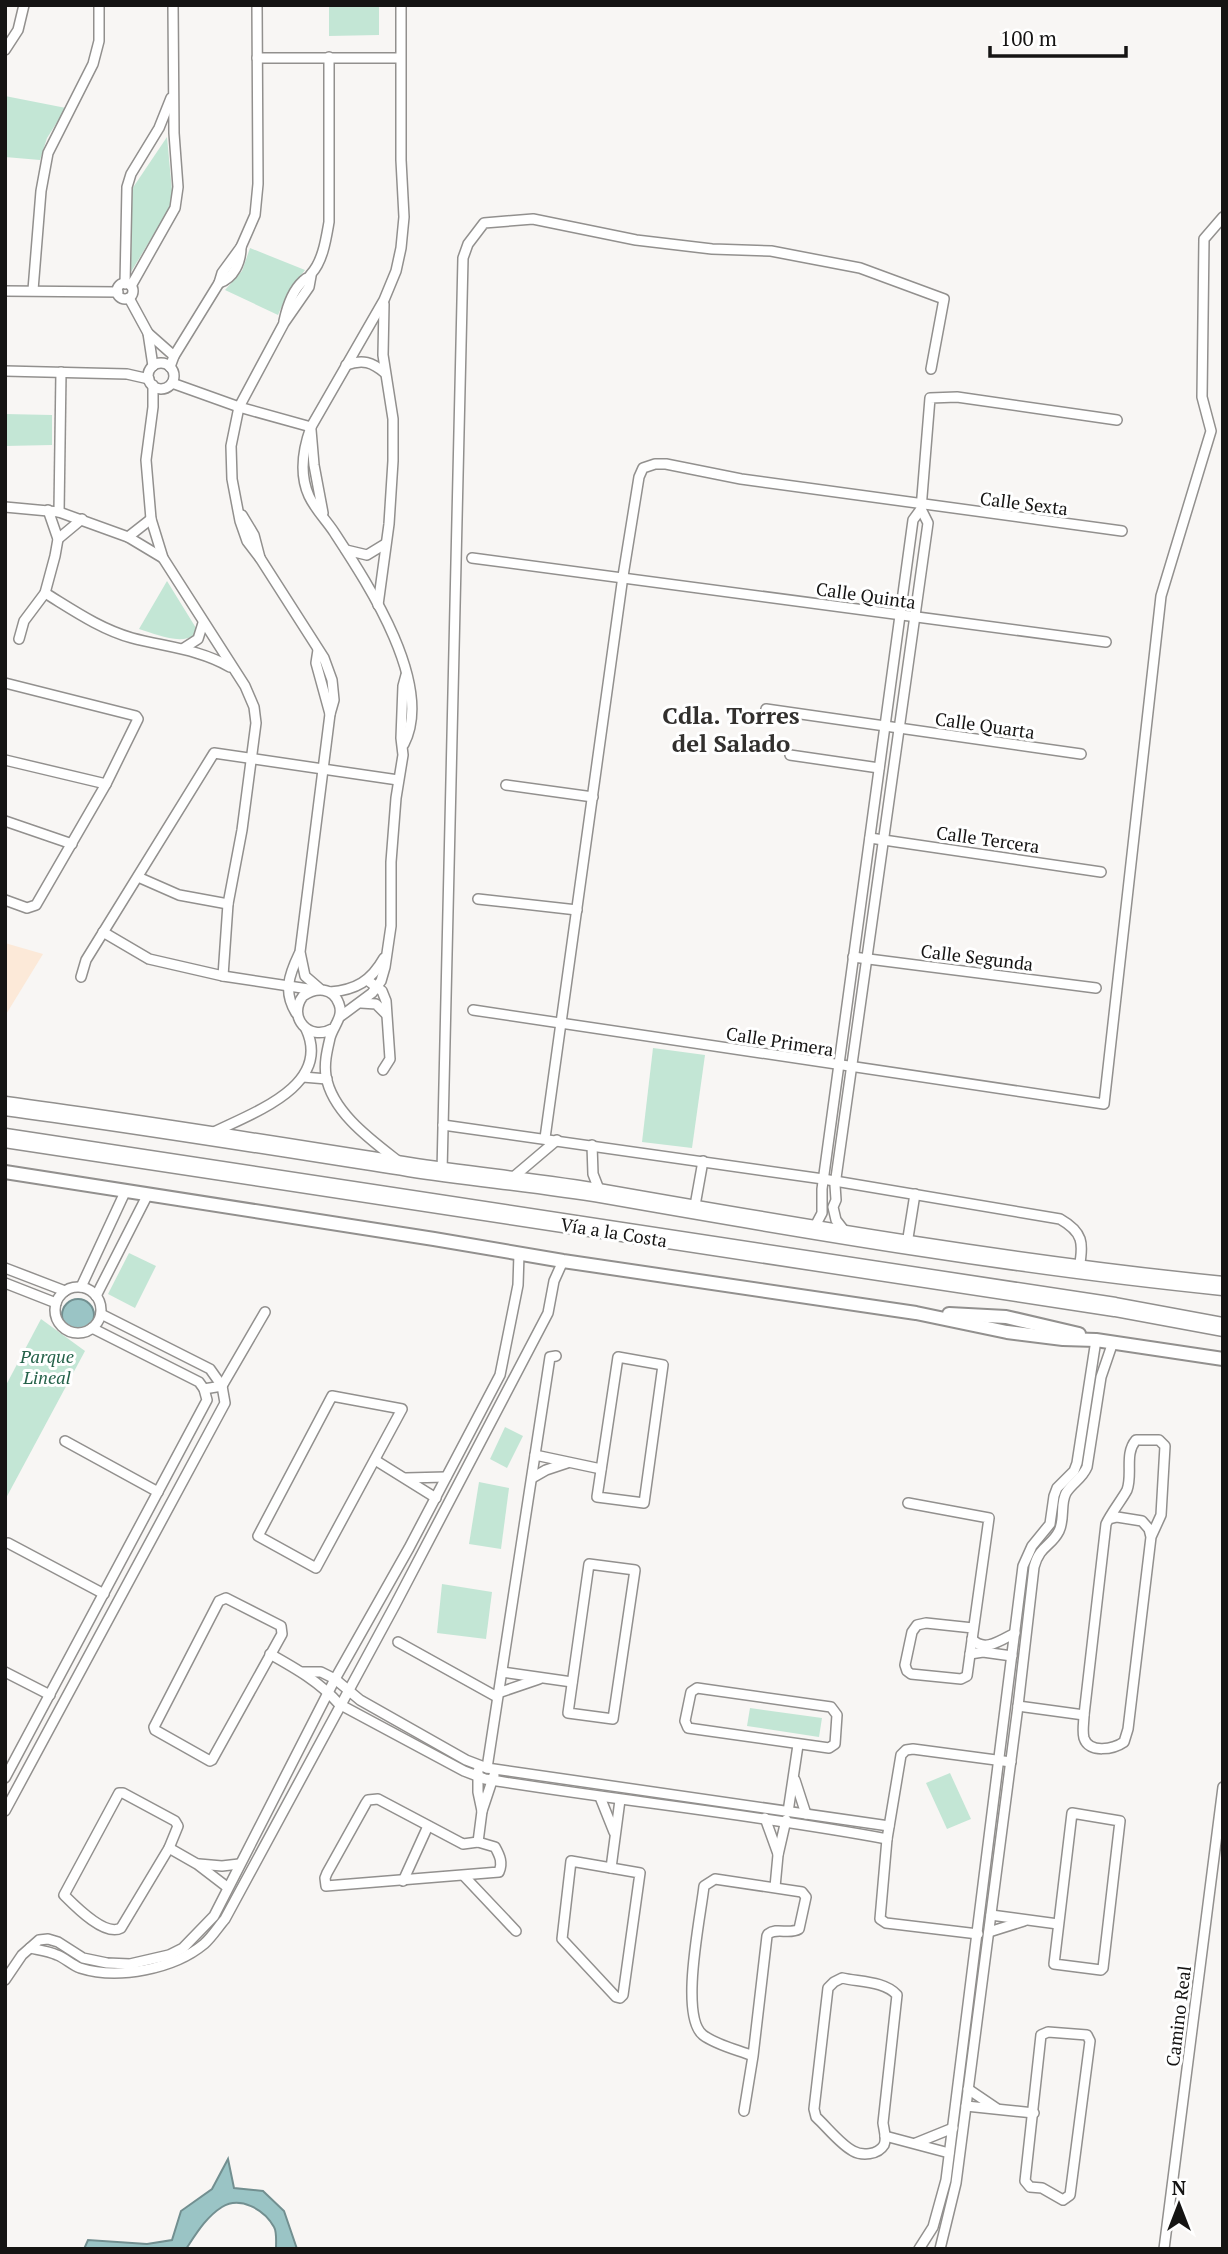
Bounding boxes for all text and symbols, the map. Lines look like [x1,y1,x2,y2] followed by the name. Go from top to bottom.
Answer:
[990,14,1126,58] scale bar
[1000,24,1057,52] text: 100 m
[979,486,1069,520] street label: Calle Sexta
[815,576,917,614] street label: Calle Quinta
[662,699,800,759] district label: Cdla. Torres del Salado
[934,706,1036,744] street label: Calle Quarta
[935,820,1041,858] street label: Calle Tercera
[919,938,1035,976] street label: Calle Segunda
[725,1021,835,1061] street label: Calle Primera
[559,1212,669,1252] street label: Vía a la Costa
[19,1344,74,1389] park label: Parque Lineal
[1160,1964,1196,2068] street label: Camino Real
[1144,2170,1214,2240] north arrow
[1172,2175,1187,2200] text: N

